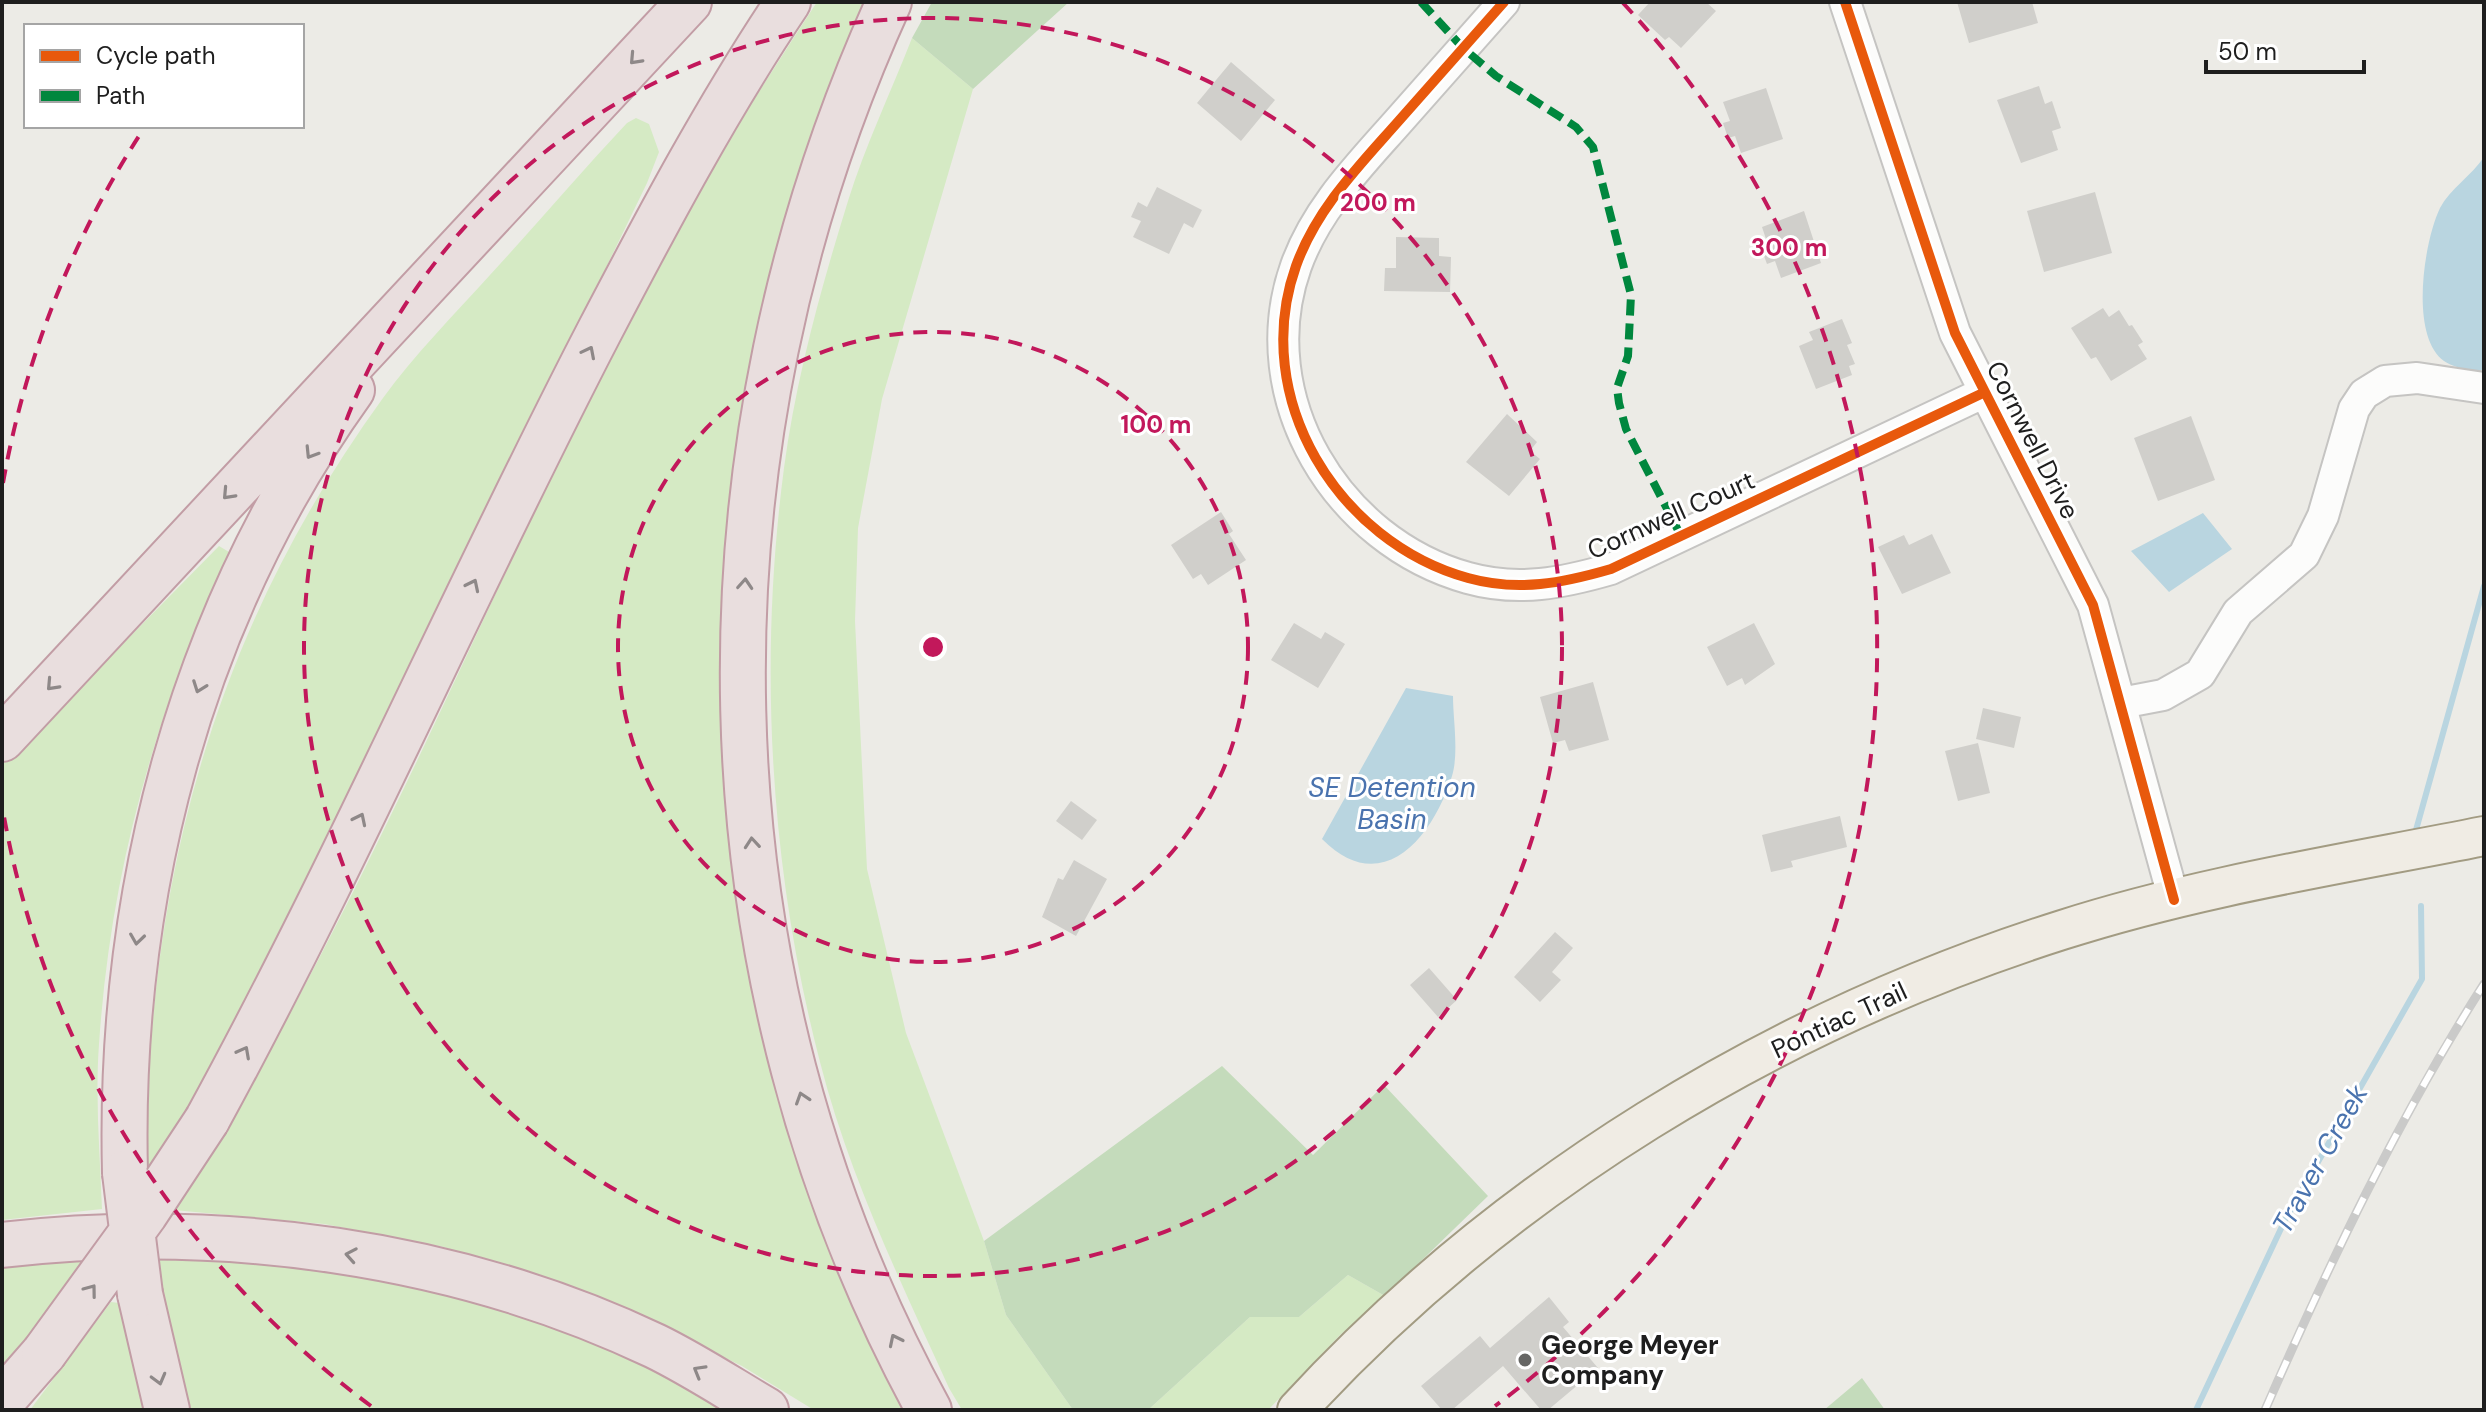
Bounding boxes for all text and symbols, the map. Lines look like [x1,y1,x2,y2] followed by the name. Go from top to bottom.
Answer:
[24,24,304,128] legend
[2206,24,2364,74] scale bar
[2218,36,2277,67] text: 50 m
[96,40,215,71] text: Cycle path
[630,50,645,64] one-way arrow
[96,80,145,111] text: Path
[1340,187,1416,218] text: 200 m
[1751,232,1827,263] text: 300 m
[579,345,594,360] one-way arrow
[1979,355,2087,525] street label: Cornwell Drive
[1121,409,1191,440] text: 100 m
[306,444,321,459] one-way arrow
[1582,463,1760,567] street label: Cornwell Court
[224,484,238,499] one-way arrow
[736,577,753,590] one-way arrow
[464,578,479,593] one-way arrow
[919,633,947,661] centre of rings
[46,676,61,690] one-way arrow
[192,679,209,693] one-way arrow
[1308,769,1476,838] water label: SE Detention Basin
[350,812,366,827] one-way arrow
[744,836,761,849] one-way arrow
[129,932,146,946] one-way arrow
[1766,974,1912,1066] street label: Pontiac Trail
[235,1045,250,1060] one-way arrow
[2264,1077,2377,1240] water label: Traver Creek
[795,1091,811,1105] one-way arrow
[344,1247,357,1264] one-way arrow
[81,1285,95,1299] one-way arrow
[1541,1328,1719,1392] place label: George Meyer Company
[889,1334,904,1349] one-way arrow
[1516,1351,1534,1369] marker: George Meyer Company
[693,1365,708,1381] one-way arrow
[149,1372,166,1386] one-way arrow

